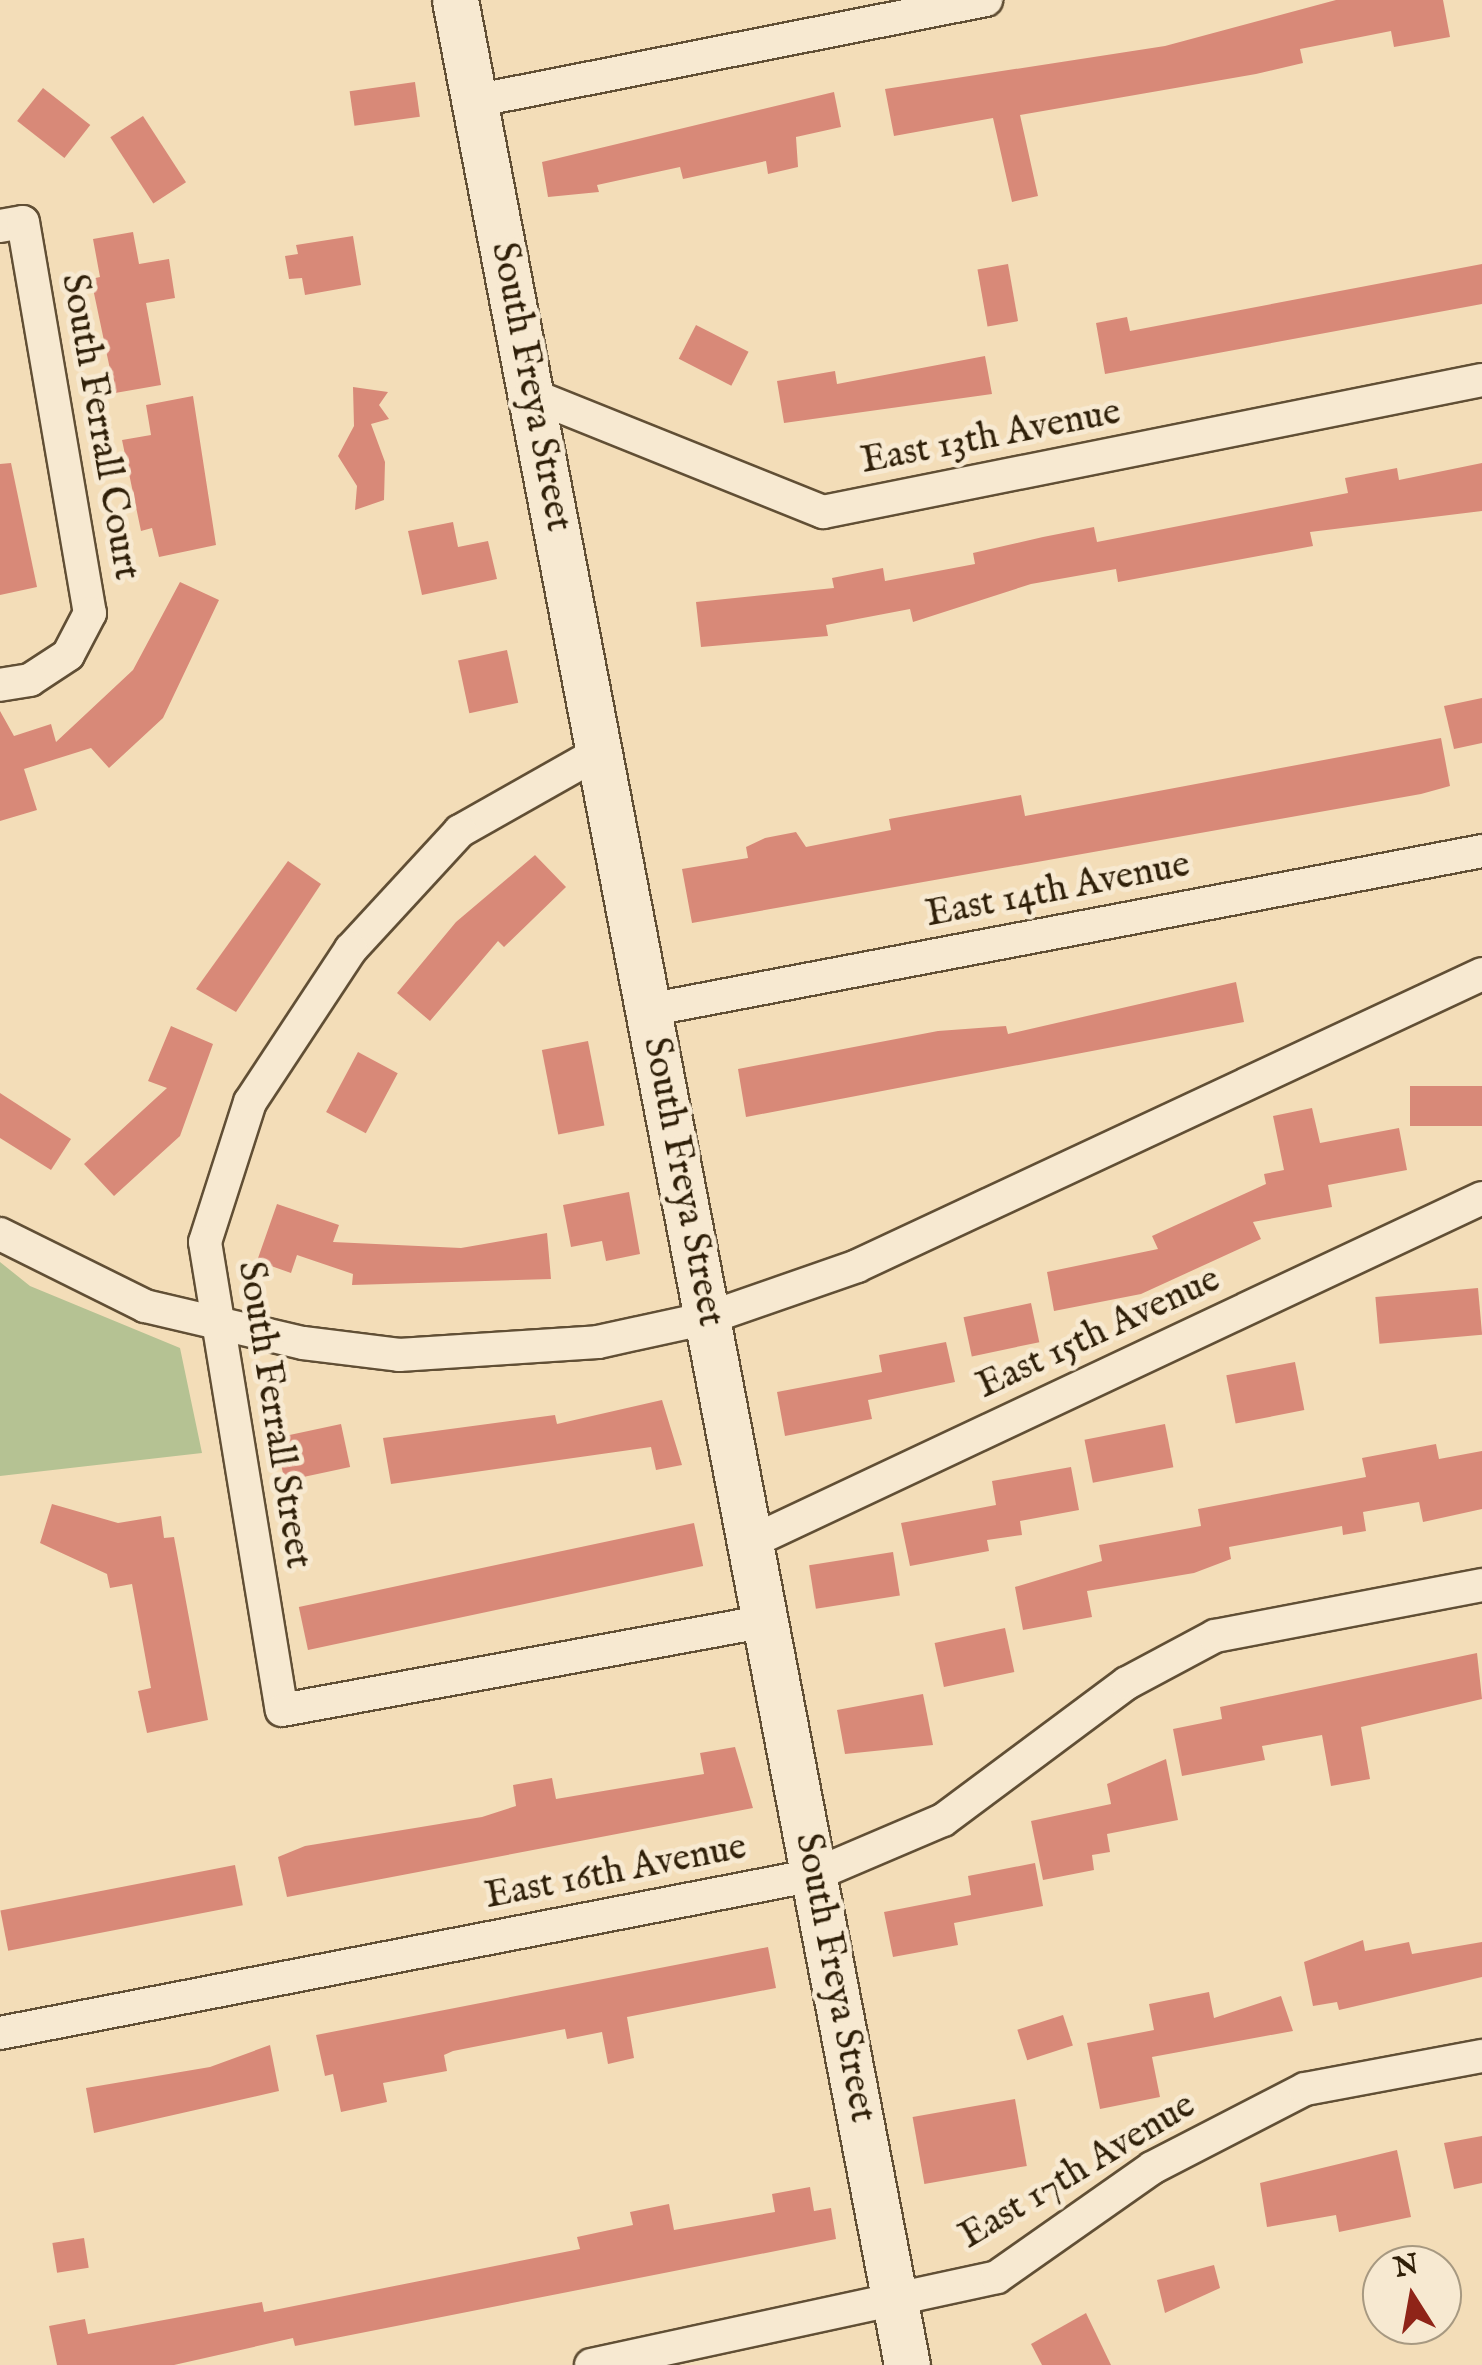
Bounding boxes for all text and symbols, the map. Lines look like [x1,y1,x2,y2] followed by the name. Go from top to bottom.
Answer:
[480,239,580,535] street label: South Freya Street
[50,270,148,584] street label: South Ferrall Court
[857,390,1125,486] street label: East 13th Avenue
[922,843,1194,939] street label: East 14th Avenue
[632,1034,732,1330] street label: South Freya Street
[226,1258,320,1572] street label: South Ferrall Street
[970,1258,1228,1410] street label: East 15th Avenue
[481,1825,751,1921] street label: East 16th Avenue
[784,1830,884,2126] street label: South Freya Street
[952,2084,1204,2260] street label: East 17th Avenue
[1362,2245,1462,2345] north arrow
[1391,2248,1422,2287] text: N

